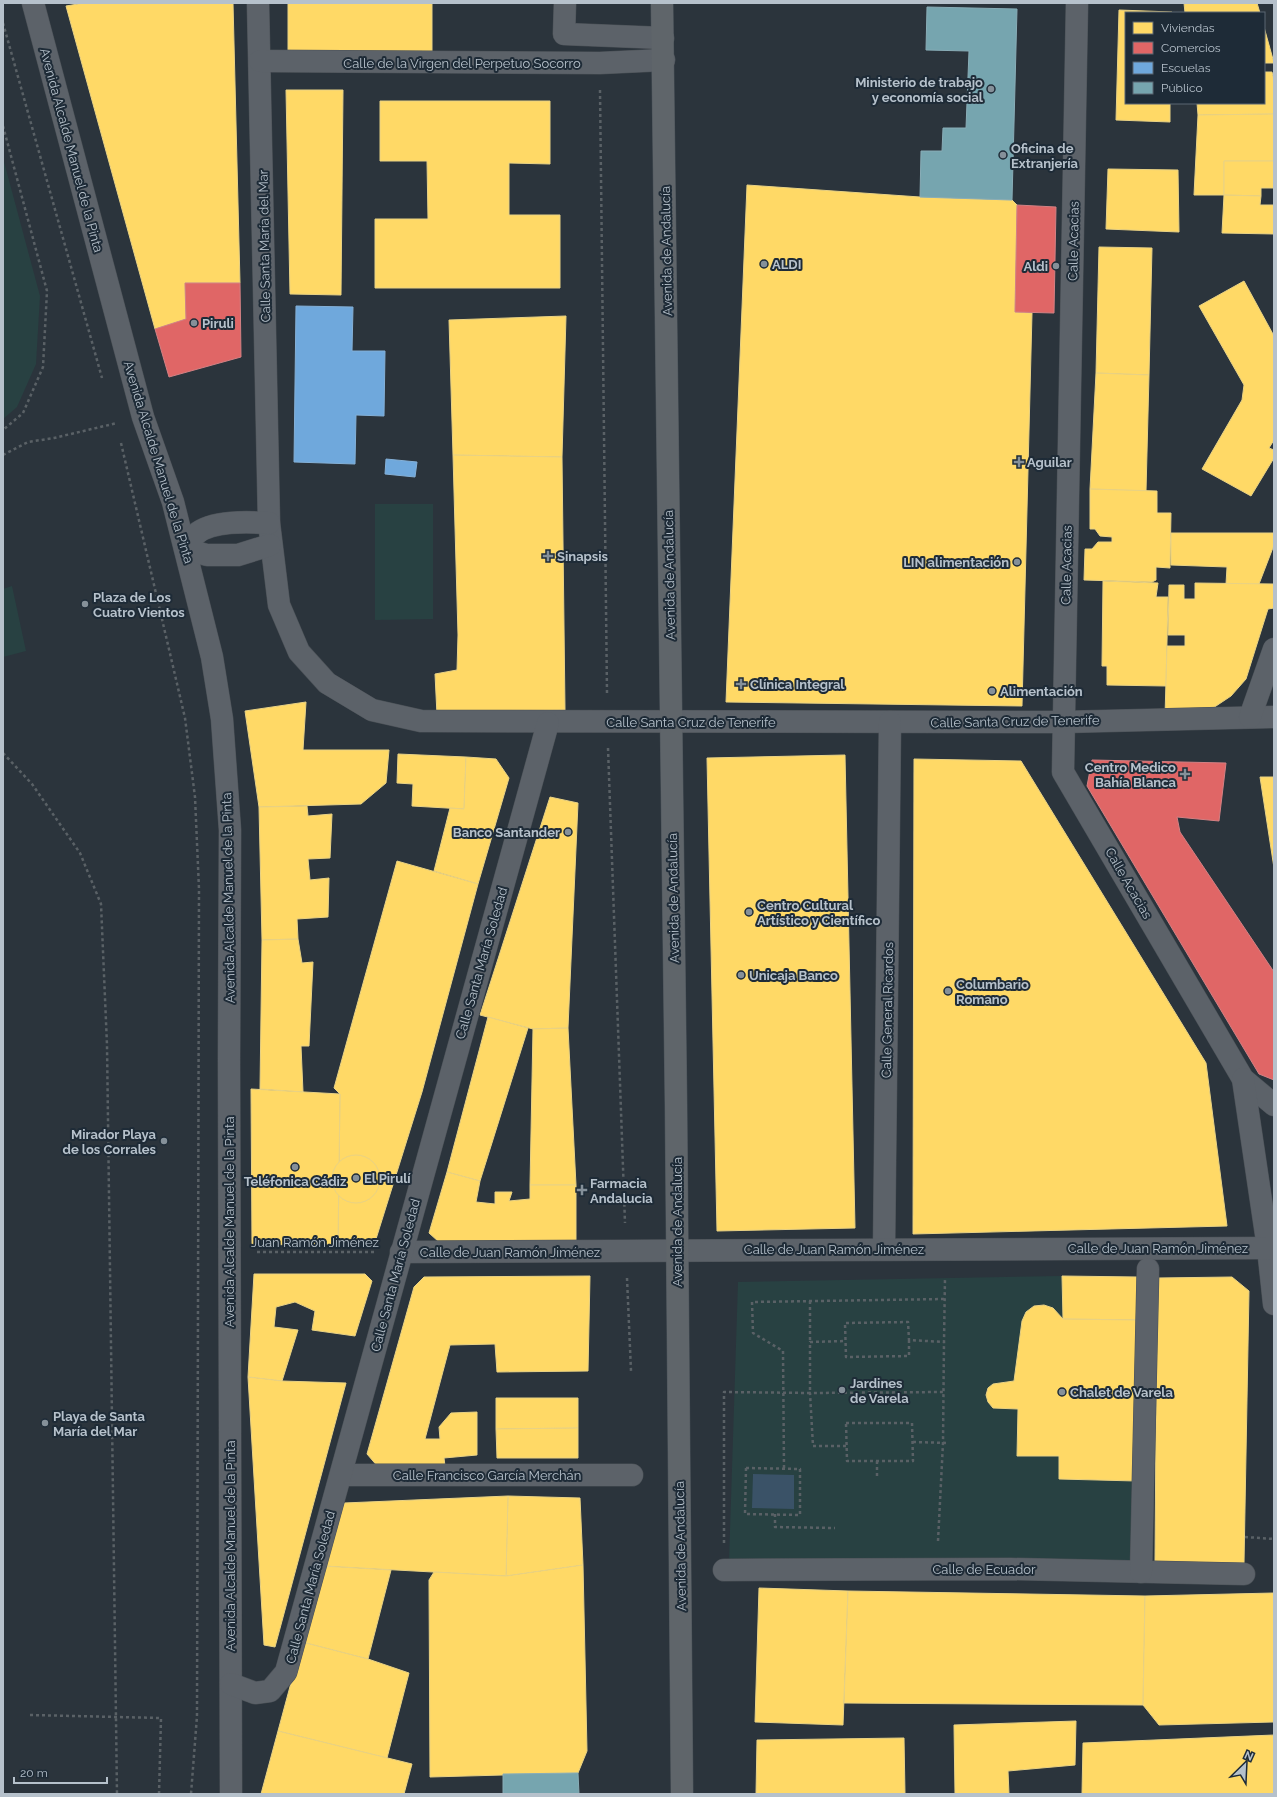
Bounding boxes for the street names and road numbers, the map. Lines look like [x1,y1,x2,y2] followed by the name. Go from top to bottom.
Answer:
[37,46,106,254] street label: Avenida Alcalde Manuel de la Pinta
[343,56,581,71] street label: Calle de la Virgen del Perpetuo Socorro
[256,169,273,322] street label: Calle Santa María del Mar
[658,186,675,316] street label: Avenida de Andalucía
[1065,201,1082,281] street label: Calle Acacias
[121,359,197,565] street label: Avenida Alcalde Manuel de la Pinta
[661,510,678,640] street label: Avenida de Andalucía
[1058,525,1075,605] street label: Calle Acacias
[930,713,1100,730] street label: Calle Santa Cruz de Tenerife
[606,715,776,730] street label: Calle Santa Cruz de Tenerife
[219,792,238,1004] street label: Avenida Alcalde Manuel de la Pinta
[665,833,682,963] street label: Avenida de Andalucía
[1102,845,1155,922] street label: Calle Acacias
[453,885,510,1041] street label: Calle Santa María Soledad
[879,942,896,1078] street label: Calle General Ricardos
[222,1117,237,1327] street label: Avenida Alcalde Manuel de la Pinta
[670,1157,685,1287] street label: Avenida de Andalucía
[368,1197,423,1353] street label: Calle Santa María Soledad
[251,1235,379,1250] street label: Juan Ramón Jiménez
[1068,1241,1248,1256] street label: Calle de Juan Ramón Jiménez
[744,1242,924,1257] street label: Calle de Juan Ramón Jiménez
[420,1245,600,1260] street label: Calle de Juan Ramón Jiménez
[223,1441,238,1651] street label: Avenida Alcalde Manuel de la Pinta
[393,1468,581,1483] street label: Calle Francisco García Merchán
[672,1481,689,1611] street label: Avenida de Andalucía
[283,1509,338,1665] street label: Calle Santa María Soledad
[932,1562,1036,1577] street label: Calle de Ecuador

